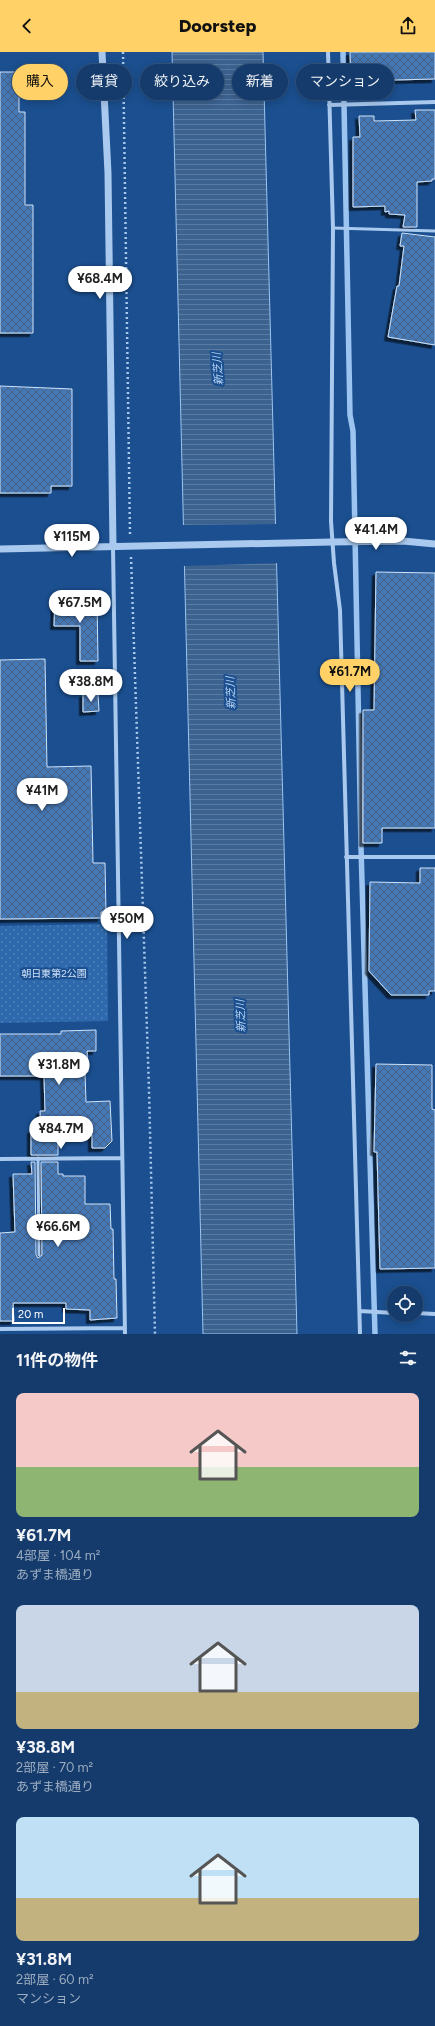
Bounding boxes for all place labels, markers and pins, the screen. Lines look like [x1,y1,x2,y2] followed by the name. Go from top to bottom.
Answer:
[67,266,133,300] pin: ¥68.4M
[343,517,409,551] pin: ¥41.4M
[44,524,100,558] pin: ¥115M
[47,590,113,624] pin: ¥67.5M
[317,659,383,693] pin: ¥61.7M
[58,669,124,703] pin: ¥38.8M
[18,778,66,812] pin: ¥41M
[103,906,151,940] pin: ¥50M
[26,1052,92,1086] pin: ¥31.8M
[28,1116,94,1150] pin: ¥84.7M
[25,1214,91,1248] pin: ¥66.6M

